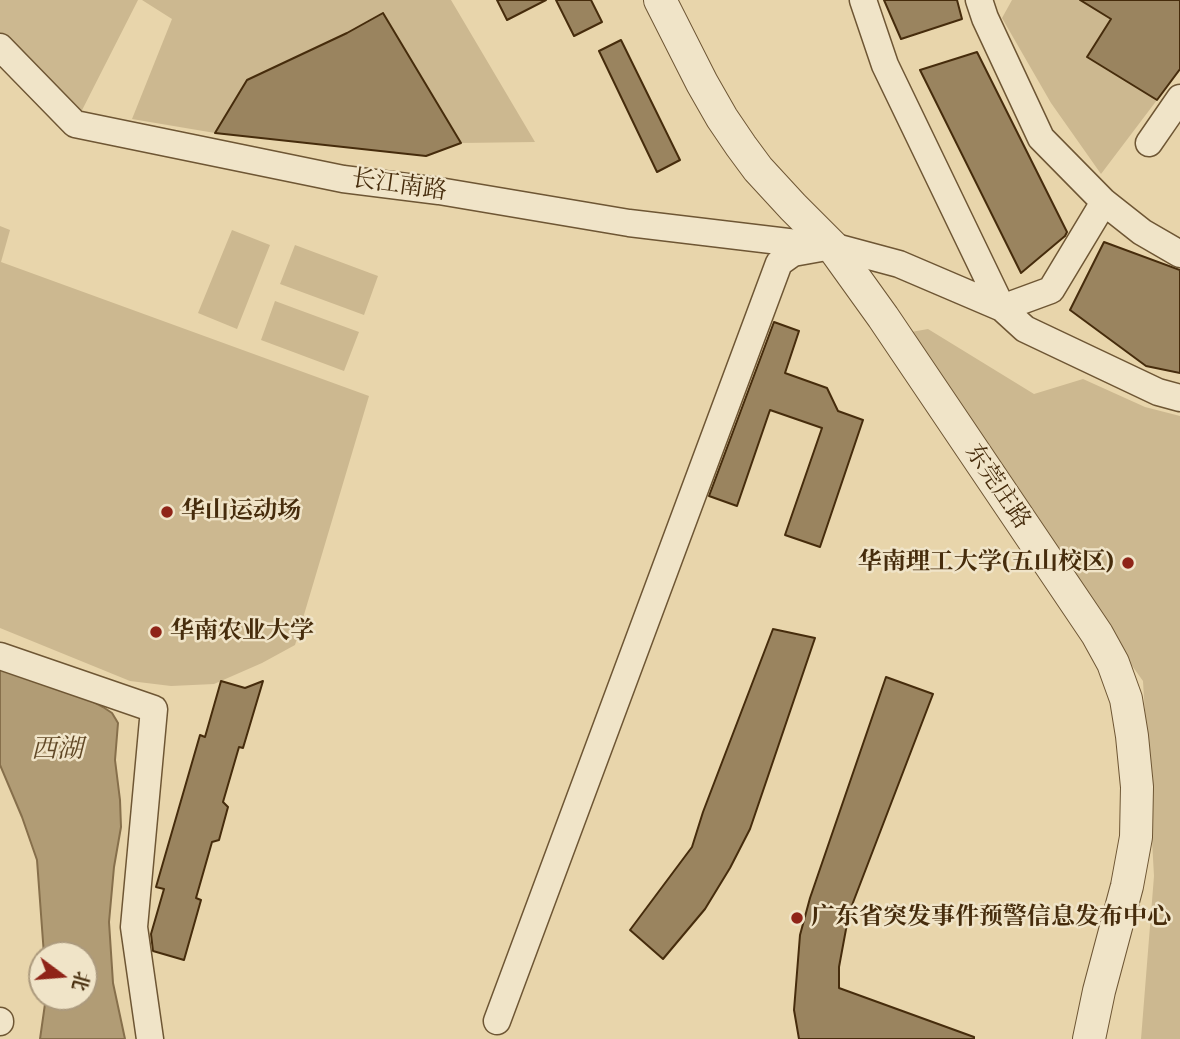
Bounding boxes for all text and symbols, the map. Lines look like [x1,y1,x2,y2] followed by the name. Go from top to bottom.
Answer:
[349,165,449,207] street label: 长江南路
[958,439,1036,535] street label: 东莞庄路
[181,498,301,526] place label: 华山运动场
[159,504,175,520] marker: 华山运动场
[858,549,1114,577] place label: 华南理工大学(五山校区)
[1120,555,1136,571] marker: 华南理工大学(五山校区)
[170,618,314,646] place label: 华南农业大学
[148,624,164,640] marker: 华南农业大学
[31,734,83,766] water label: 西湖
[811,904,1171,932] place label: 广东省突发事件预警信息发布中心
[789,910,805,926] marker: 广东省突发事件预警信息发布中心
[28,941,98,1011] north arrow
[65,968,97,994] text: 北

